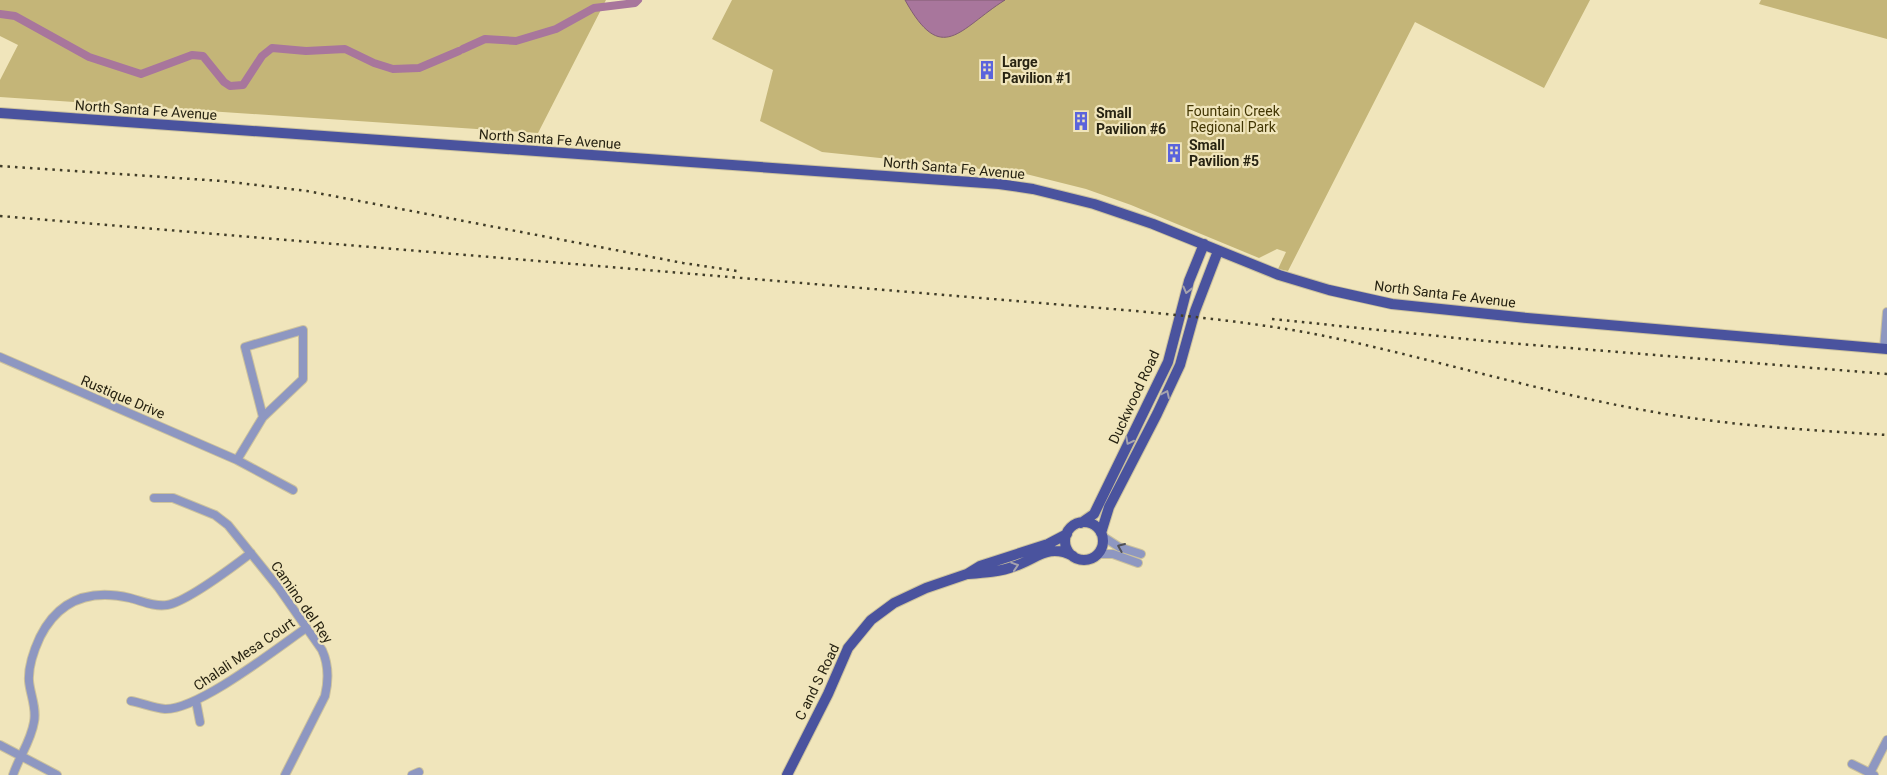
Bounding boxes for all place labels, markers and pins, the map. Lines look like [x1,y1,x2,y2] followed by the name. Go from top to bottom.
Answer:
[1002,54,1072,86] place label: Large Pavilion #1
[976,59,998,81] building icon: Large Pavilion #1
[1096,105,1166,137] place label: Small Pavilion #6
[1070,110,1092,132] building icon: Small Pavilion #6
[1189,137,1259,169] place label: Small Pavilion #5
[1163,142,1185,164] building icon: Small Pavilion #5

